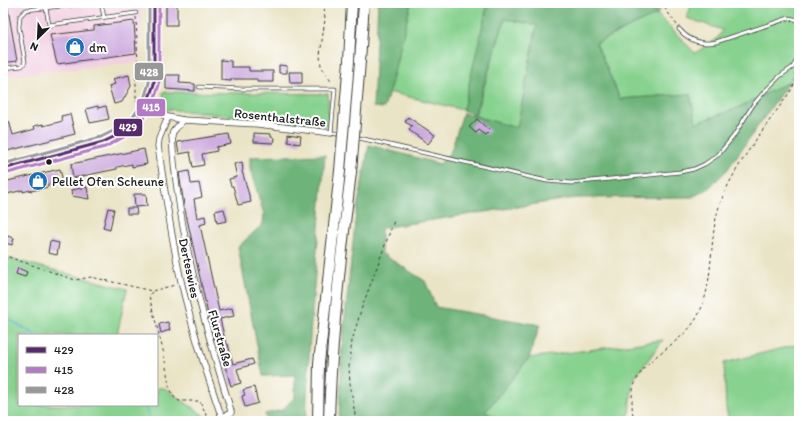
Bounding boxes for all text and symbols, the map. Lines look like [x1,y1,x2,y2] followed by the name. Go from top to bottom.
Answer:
[18,18,58,58] north arrow
[64,36,86,58] shop icon: dm
[28,39,40,54] text: N
[89,40,107,55] place label: dm
[134,62,164,81] line badge: 428
[140,66,158,79] text: 428
[136,98,166,117] line badge: 415
[142,101,160,114] text: 415
[233,105,327,130] street label: Rosenthalstraße
[113,118,143,137] line badge: 429
[119,121,137,134] text: 429
[44,157,54,167] unlabelled marker
[27,170,49,192] shop icon: Pellet Ofen Scheune
[52,174,164,189] place label: Pellet Ofen Scheune
[176,237,203,300] street label: Derteswies
[205,308,236,368] street label: Flurstraße
[18,334,158,406] legend
[54,343,74,357] text: 429
[54,363,73,377] text: 415
[54,383,75,397] text: 428

